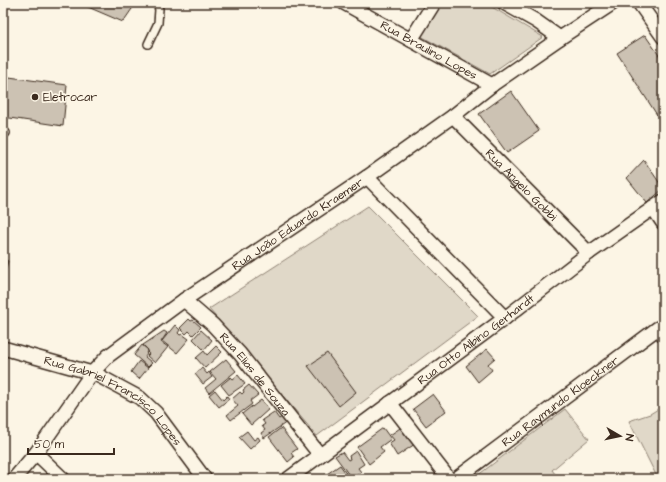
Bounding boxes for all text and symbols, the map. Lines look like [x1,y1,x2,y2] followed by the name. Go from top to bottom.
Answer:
[377,16,480,84] street label: Rua Braulino Lopes
[43,89,97,106] place label: Eletrocar
[30,92,40,102] marker: Eletrocar
[482,145,561,225] street label: Rua Angelo Gobbi
[228,173,367,274] street label: Rua João Eduardo Kraemer
[414,290,538,389] street label: Rua Otto Albino Gerhardt
[216,329,294,419] street label: Rua Elias de Souza
[42,351,186,449] street label: Rua Gabriel Francisco Lopes
[498,351,623,451] street label: Rua Raymundo Kloeckner
[600,416,640,456] north arrow
[28,430,114,456] scale bar
[621,433,637,442] text: N
[34,436,65,453] text: 50 m

